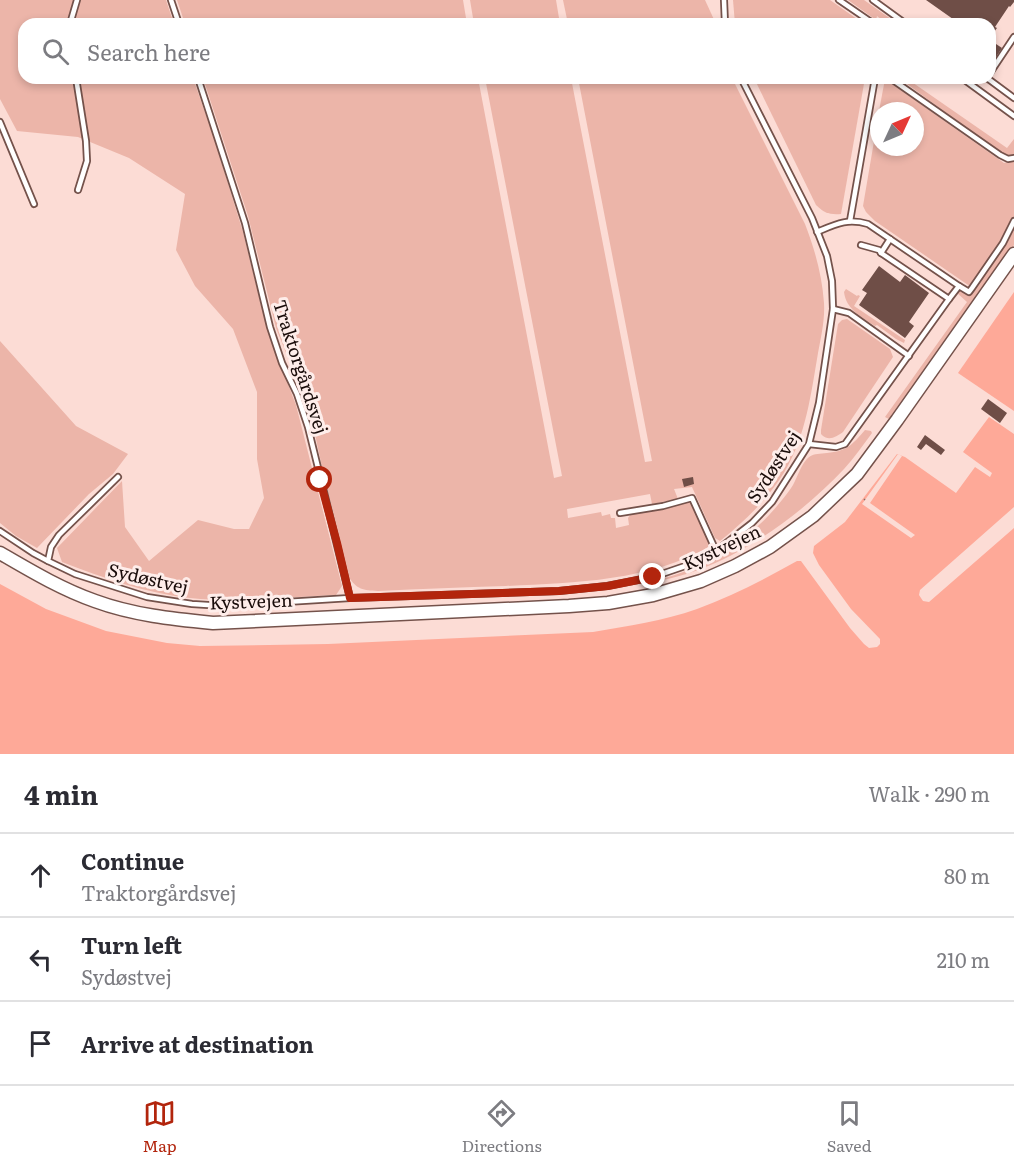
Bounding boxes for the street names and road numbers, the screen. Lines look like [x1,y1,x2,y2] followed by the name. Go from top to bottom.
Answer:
[267,296,336,437] street label: Traktorgårdsvej
[739,425,806,508] street label: Sydøstvej
[678,517,765,576] street label: Kystvejen
[105,555,191,600] street label: Sydøstvej
[209,586,293,615] street label: Kystvejen

